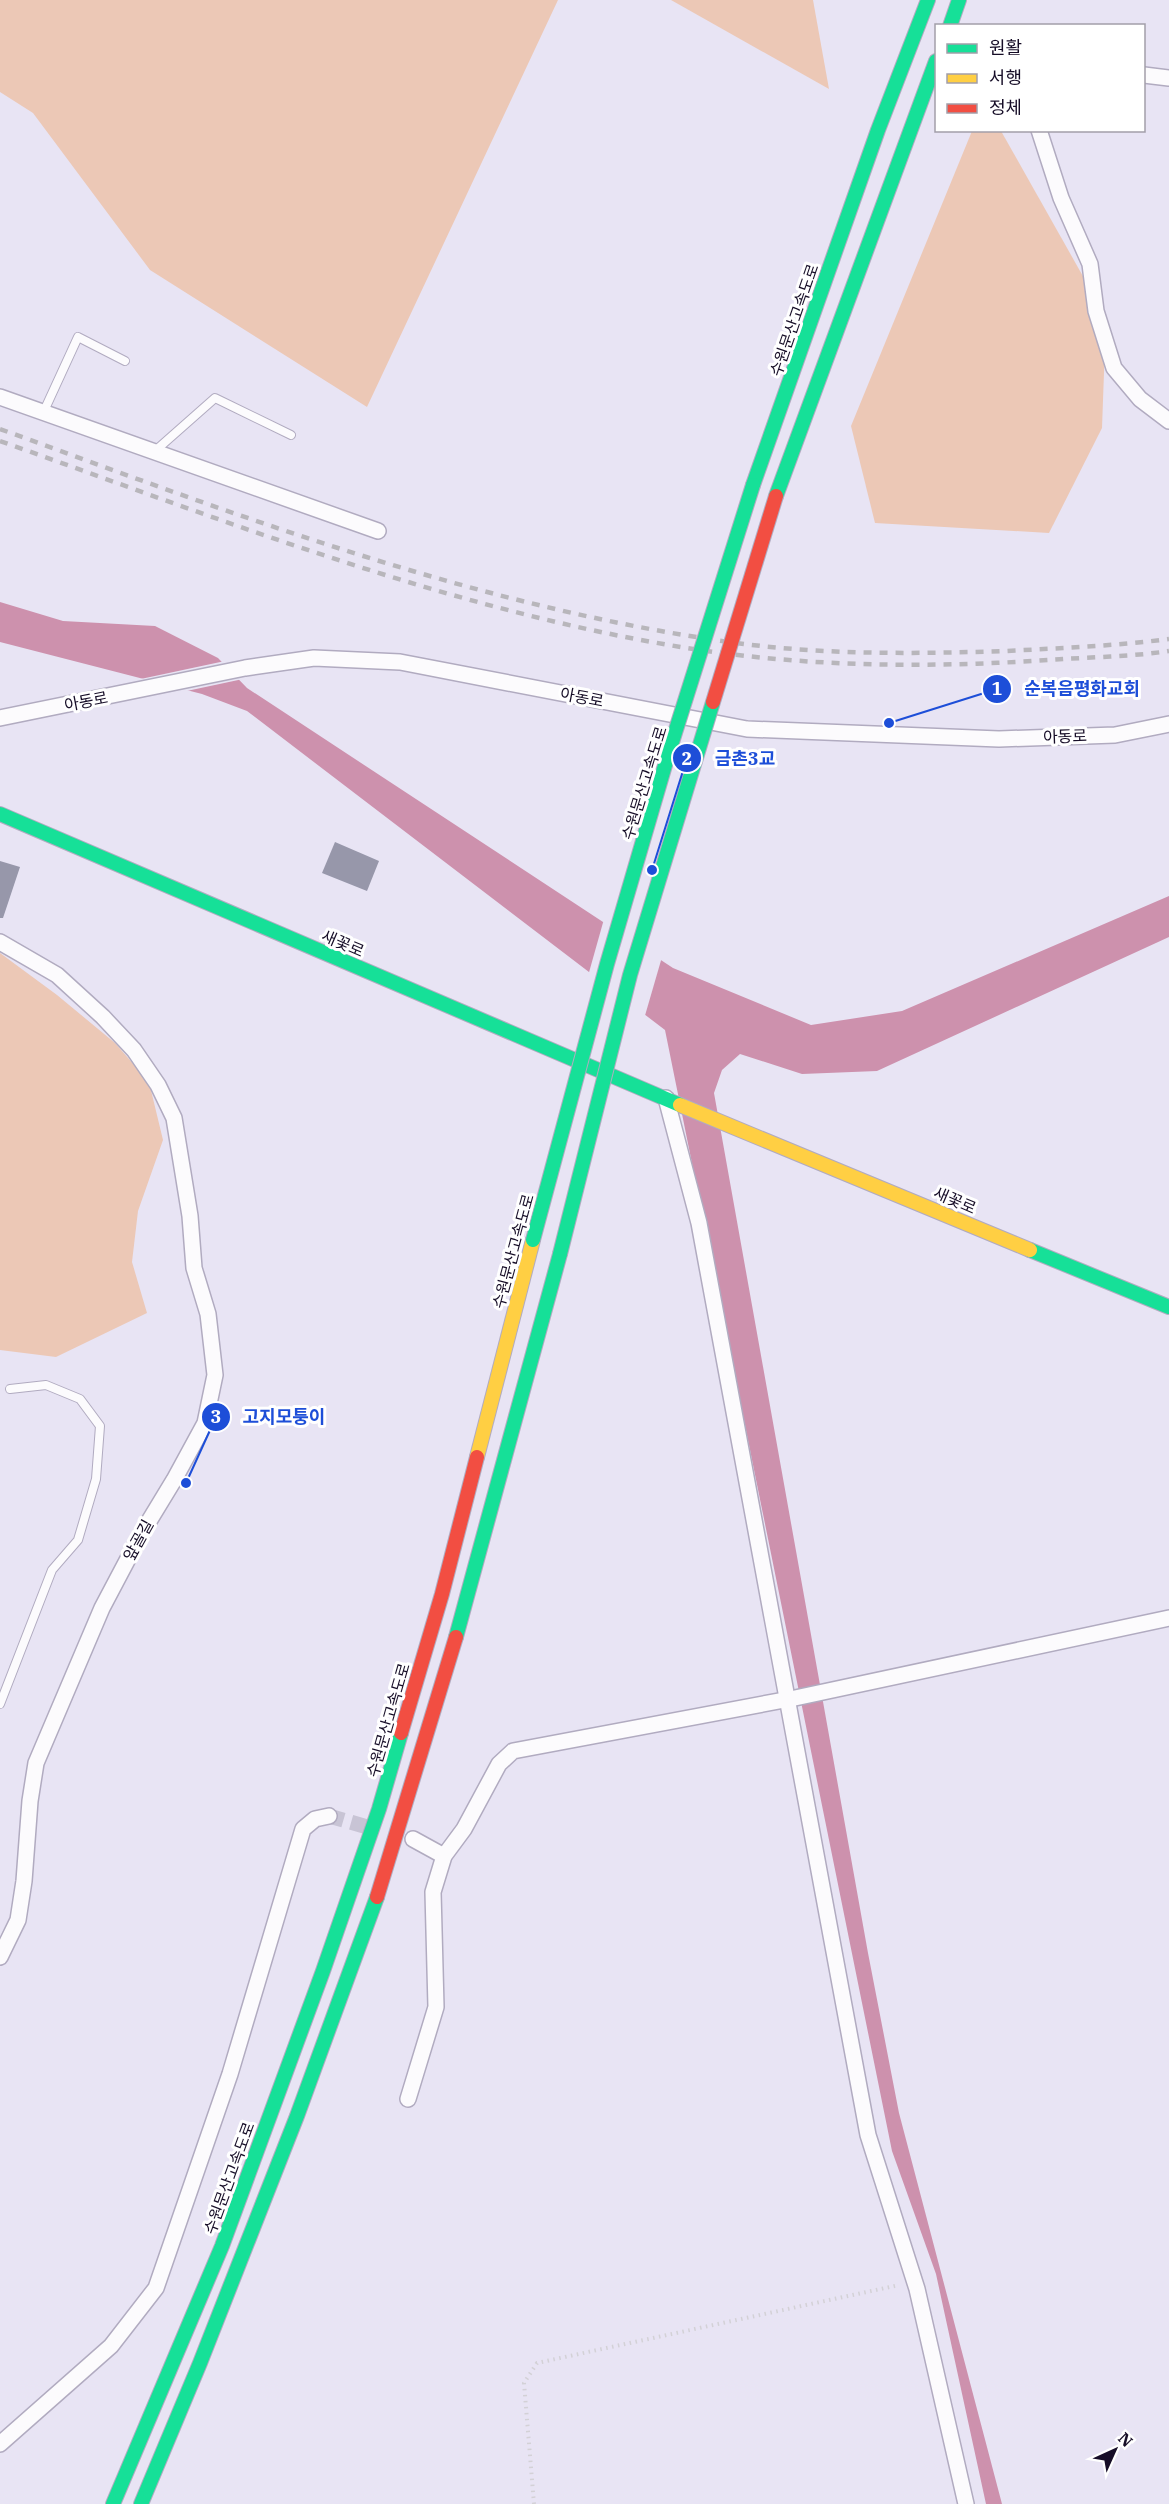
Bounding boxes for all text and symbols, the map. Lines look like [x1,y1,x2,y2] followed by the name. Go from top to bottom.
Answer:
[935,24,1145,132] legend
[989,36,1022,59] text: 원활
[989,66,1022,89] text: 서행
[989,96,1022,119] text: 정체
[765,261,823,379] street label: 수원문산고속도로
[982,671,1152,707] callout: 순복음평화교회
[992,677,1003,700] text: 1
[1024,677,1140,700] text: 순복음평화교회
[558,683,606,711] street label: 아동로
[62,687,110,715] street label: 아동로
[617,724,671,842] street label: 수원문산고속도로
[1043,725,1088,747] street label: 아동로
[672,740,787,776] callout: 금촌3교
[682,747,692,770] text: 2
[715,747,775,770] text: 금촌3교
[319,925,367,961] street label: 새꽃로
[931,1182,979,1218] street label: 새꽃로
[488,1191,538,1310] street label: 수원문산고속도로
[201,1399,337,1435] callout: 고지모퉁이
[211,1405,221,1428] text: 3
[243,1405,325,1428] text: 고지모퉁이
[119,1516,157,1564] street label: 앞골길
[362,1660,414,1779] street label: 수원문산고속도로
[199,2119,259,2237] street label: 수원문산고속도로
[1085,2420,1145,2480] north arrow
[1114,2428,1137,2451] text: N

